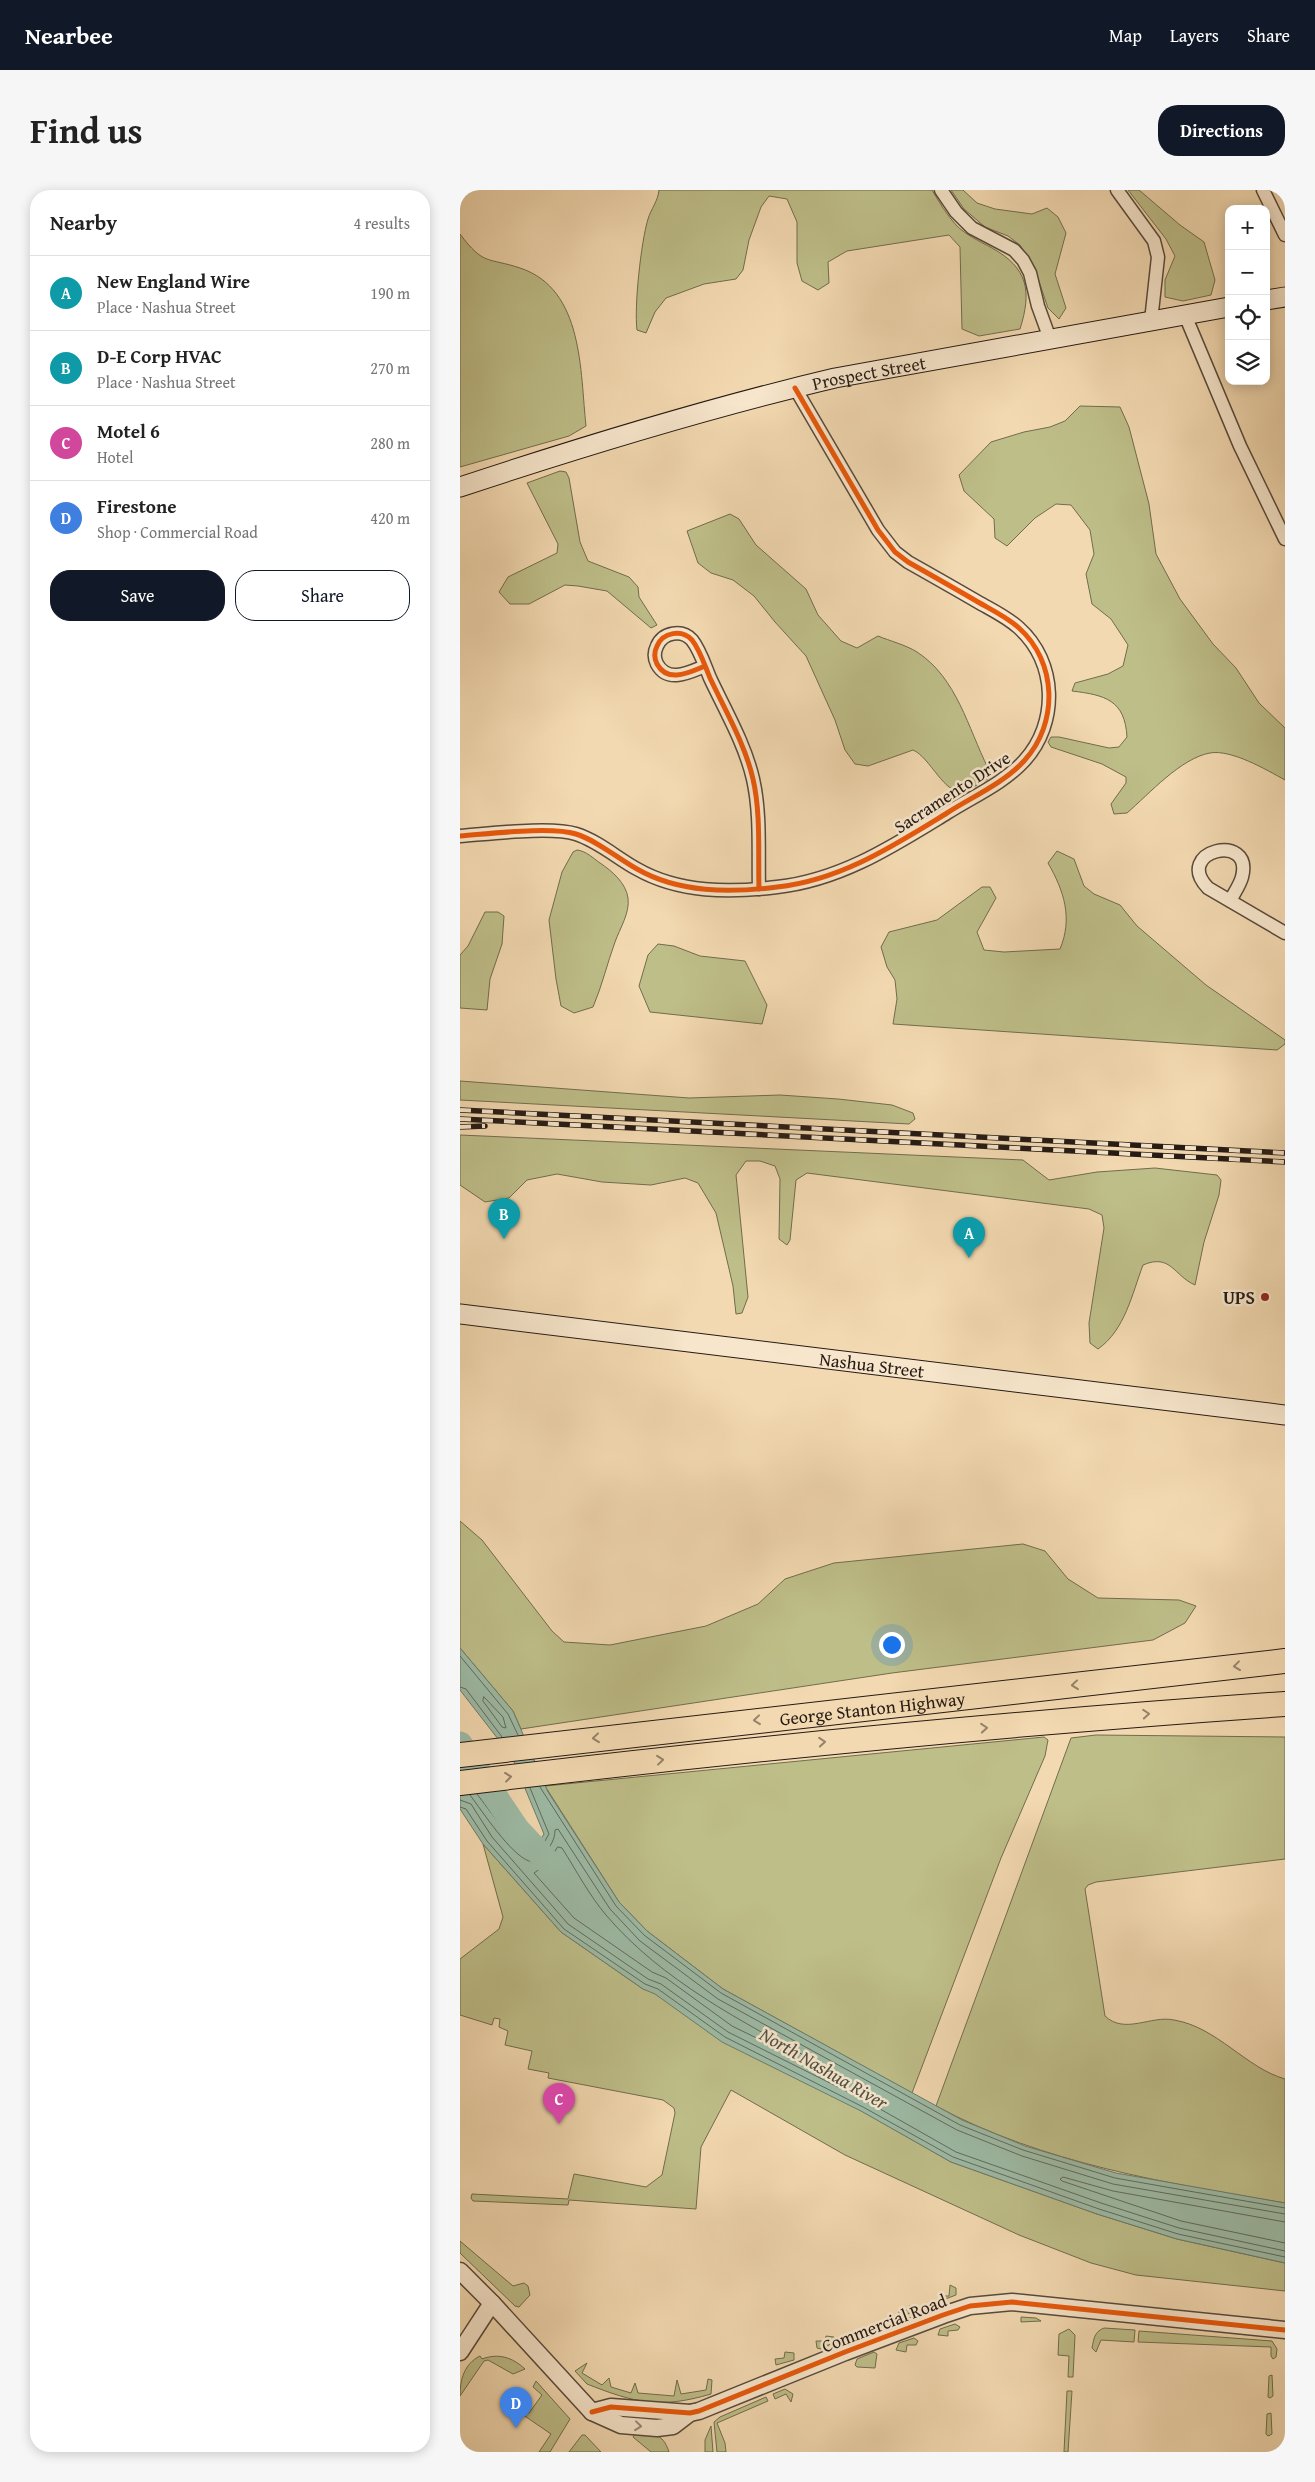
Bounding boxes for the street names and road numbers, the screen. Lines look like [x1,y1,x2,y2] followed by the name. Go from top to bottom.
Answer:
[809,348,929,397] street label: Prospect Street
[888,744,1016,840] street label: Sacramento Drive
[818,1345,926,1384] street label: Nashua Street
[778,1684,967,1732] street label: George Stanton Highway
[817,2287,951,2359] street label: Commercial Road

